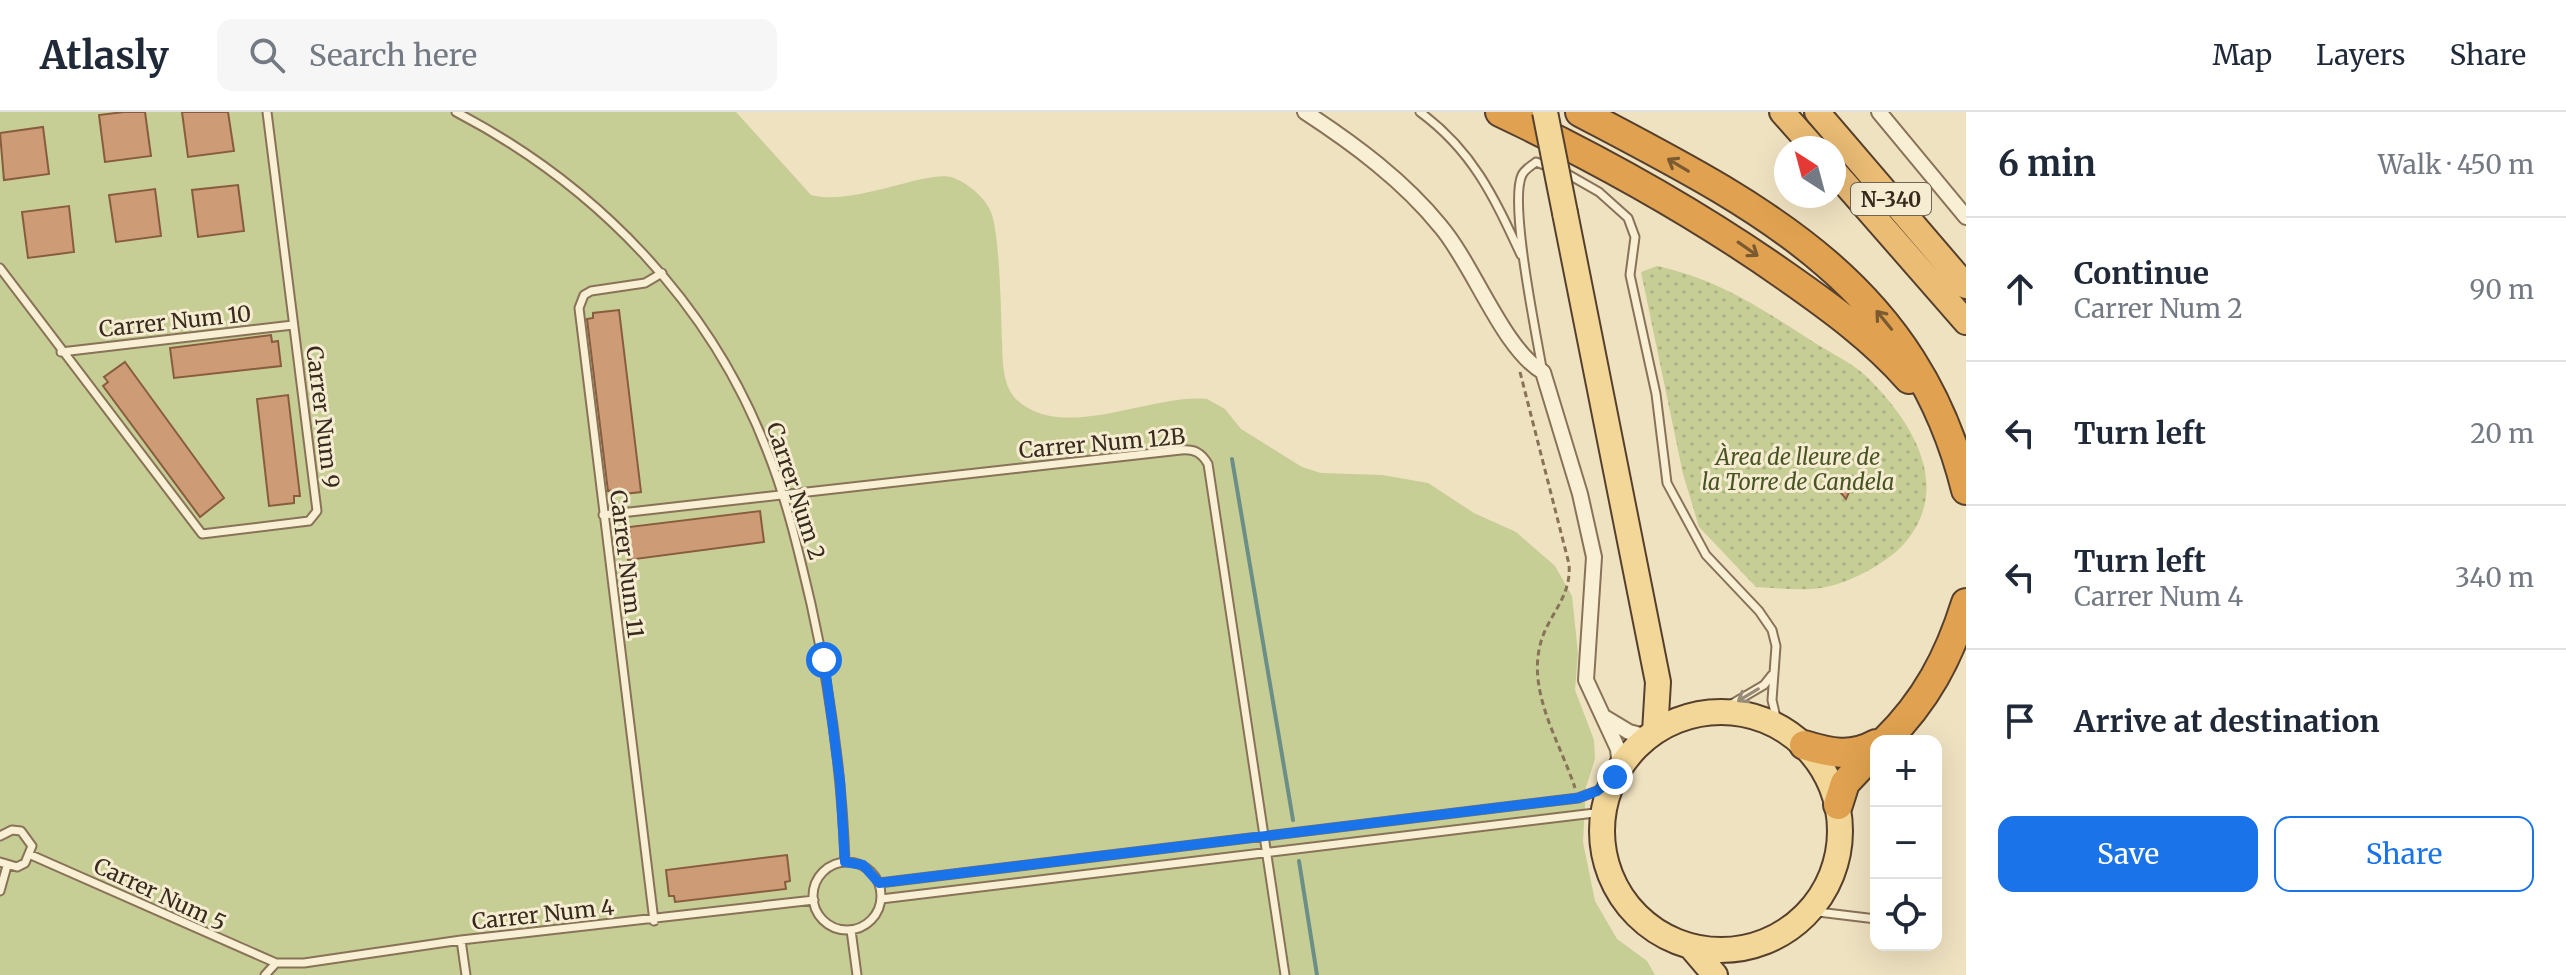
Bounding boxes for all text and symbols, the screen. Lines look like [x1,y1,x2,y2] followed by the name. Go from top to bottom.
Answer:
[217,19,777,91] search box
[40,32,169,79] text: Atlasly
[245,33,289,77] icon: search
[309,36,477,74] text: Search here
[2212,37,2272,73] text: Map
[2316,37,2405,73] text: Layers
[2449,37,2526,73] text: Share
[1774,136,1846,208] north arrow
[1998,143,2096,185] text: 6 min
[2378,148,2534,181] text: Walk · 450 m
[1667,157,1690,173] one-way arrow
[1851,183,1931,215] road number: N-340
[1736,241,1758,257] one-way arrow
[2074,254,2209,292] text: Continue
[1998,267,2042,311] icon: ahead
[2470,273,2534,306] text: 90 m
[2074,292,2243,325] text: Carrer Num 2
[98,299,252,343] street label: Carrer Num 10
[1875,310,1892,331] one-way arrow
[300,344,346,490] street label: Carrer Num 9
[1998,411,2042,455] icon: left
[2074,414,2206,452] text: Turn left
[2470,417,2534,450] text: 20 m
[761,419,831,563] street label: Carrer Num 2
[1018,422,1187,464] street label: Carrer Num 12B
[1702,442,1894,496] park label: Àrea de lleure de la Torre de Candela
[604,488,650,640] street label: Carrer Num 11
[2074,542,2206,580] text: Turn left
[1998,555,2042,599] icon: left
[2455,561,2534,594] text: 340 m
[2074,580,2243,613] text: Carrer Num 4
[806,642,842,678] route start
[1737,687,1759,703] one-way arrow
[1998,699,2042,743] icon: arrive
[2074,702,2380,740] text: Arrive at destination
[1870,735,1942,951] map controls
[1870,735,1942,807] button: +
[1597,759,1633,795] route end
[1870,807,1942,879] button: −
[1998,816,2258,892] button: Save
[2274,816,2534,892] button: Share
[90,851,230,937] street label: Carrer Num 5
[1870,879,1942,951] button: locate
[470,893,616,935] street label: Carrer Num 4

